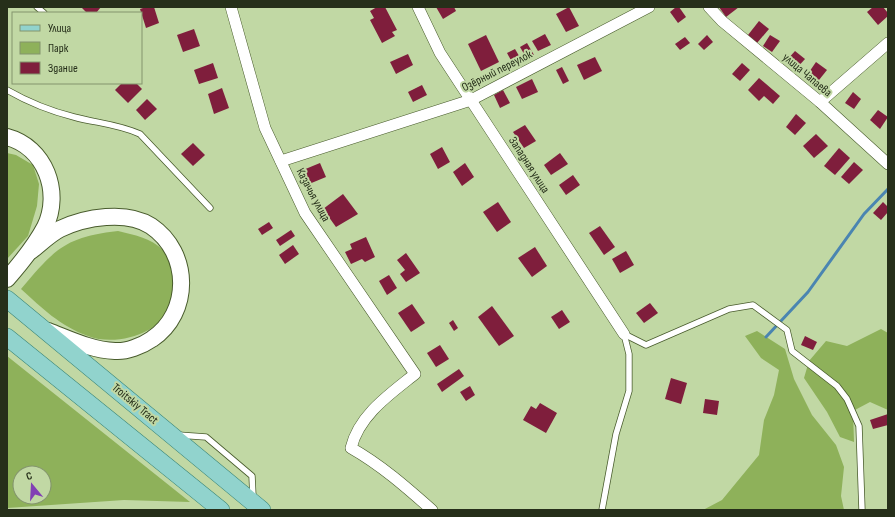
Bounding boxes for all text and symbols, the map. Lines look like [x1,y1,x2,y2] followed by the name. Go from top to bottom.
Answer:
[12,12,142,84] legend
[48,21,72,36] text: Улица
[48,41,69,56] text: Парк
[459,47,535,95] street label: Озёрный переулок
[779,50,835,100] street label: улица Чапаева
[48,61,78,76] text: Здание
[505,134,553,196] street label: Западная улица
[293,166,334,225] street label: Казачья улица
[109,380,162,428] street label: Troitskiy Tract
[12,465,52,505] north arrow
[24,469,34,483] text: С

